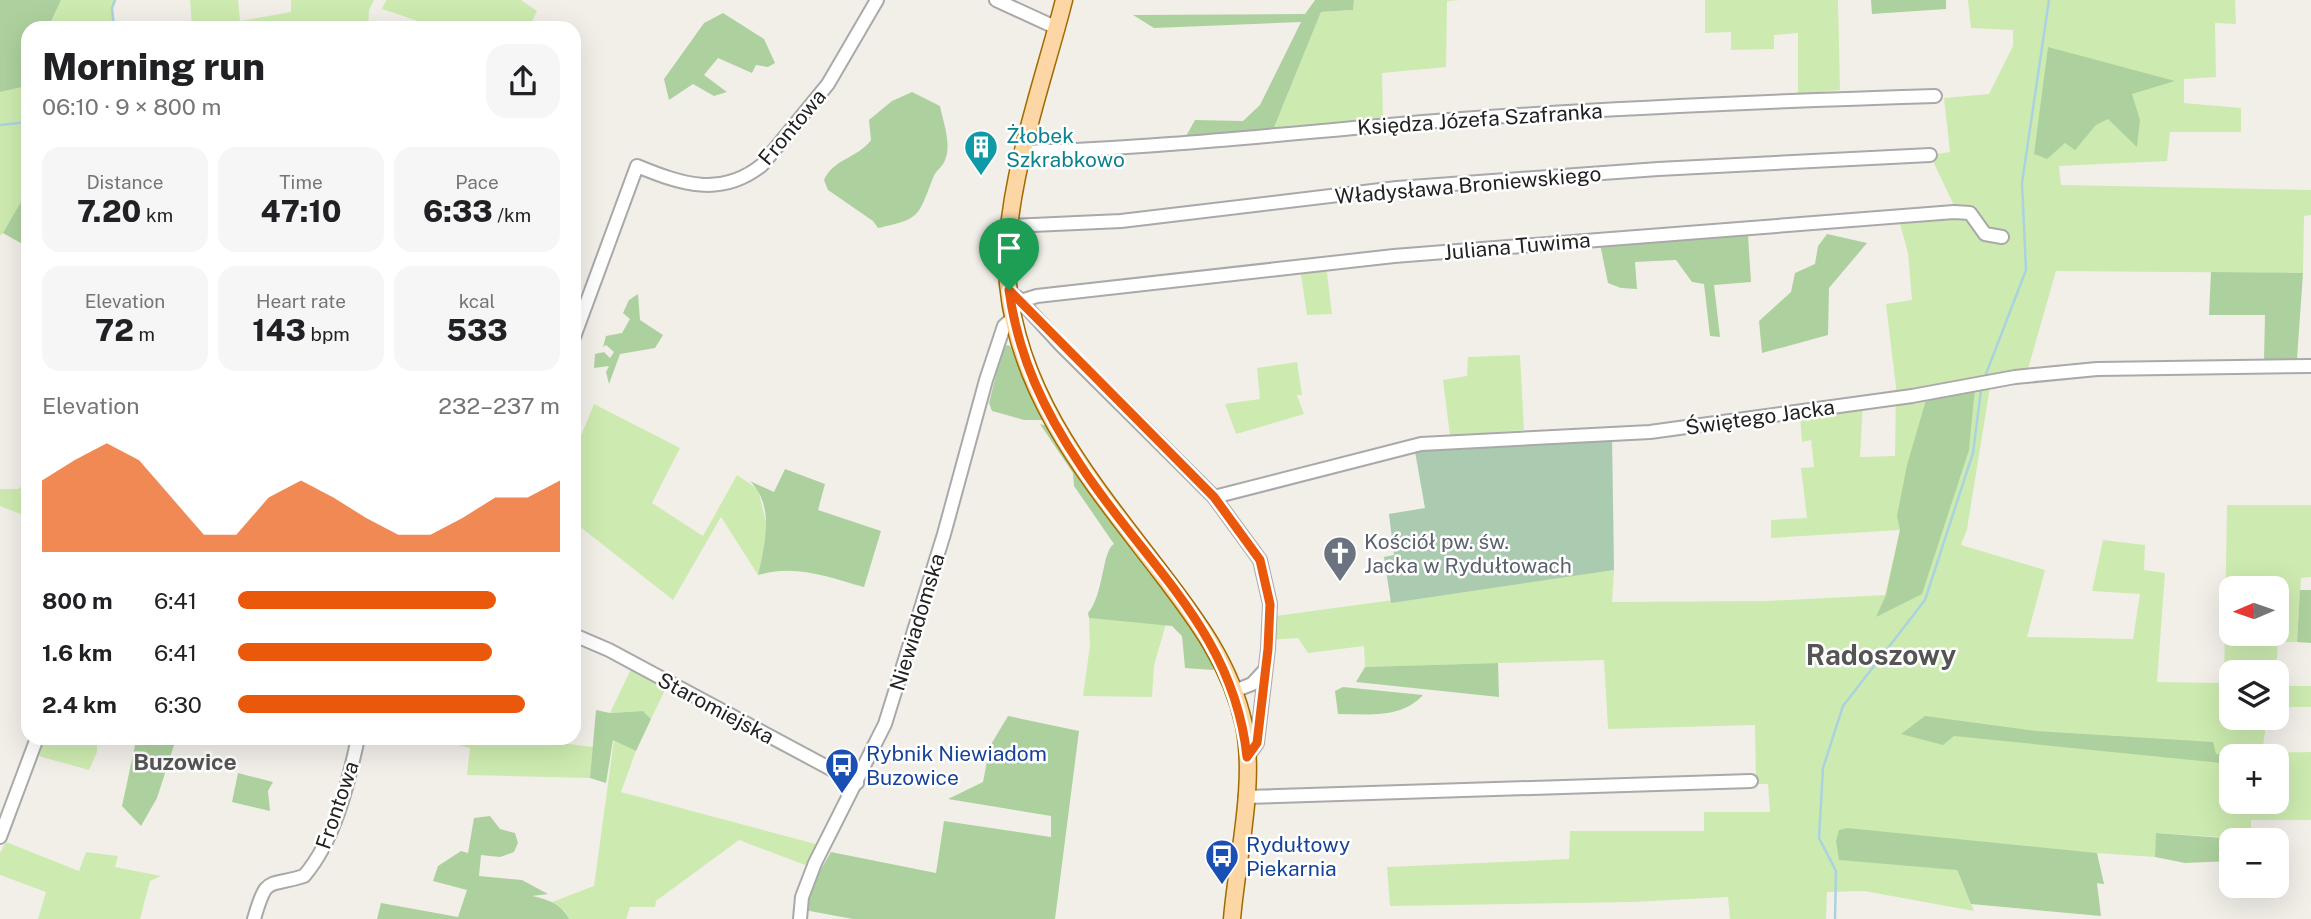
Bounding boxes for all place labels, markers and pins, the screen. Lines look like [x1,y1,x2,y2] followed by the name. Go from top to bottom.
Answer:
[1006,123,1125,172] place label: Żłobek Szkrabkowo
[962,128,1000,177] building icon: Żłobek Szkrabkowo
[979,218,1039,290] pin
[1364,529,1572,578] place label: Kościół pw. św. Jacka w Rydułtowach
[1321,534,1359,583] church icon: Kościół pw. św. Jacka w Rydułtowach
[866,741,1047,790] place label: Rybnik Niewiadom Buzowice
[823,746,861,795] bus stop icon: Rybnik Niewiadom Buzowice
[1246,832,1350,881] place label: Rydułtowy Piekarnia
[1203,837,1241,886] bus stop icon: Rydułtowy Piekarnia

